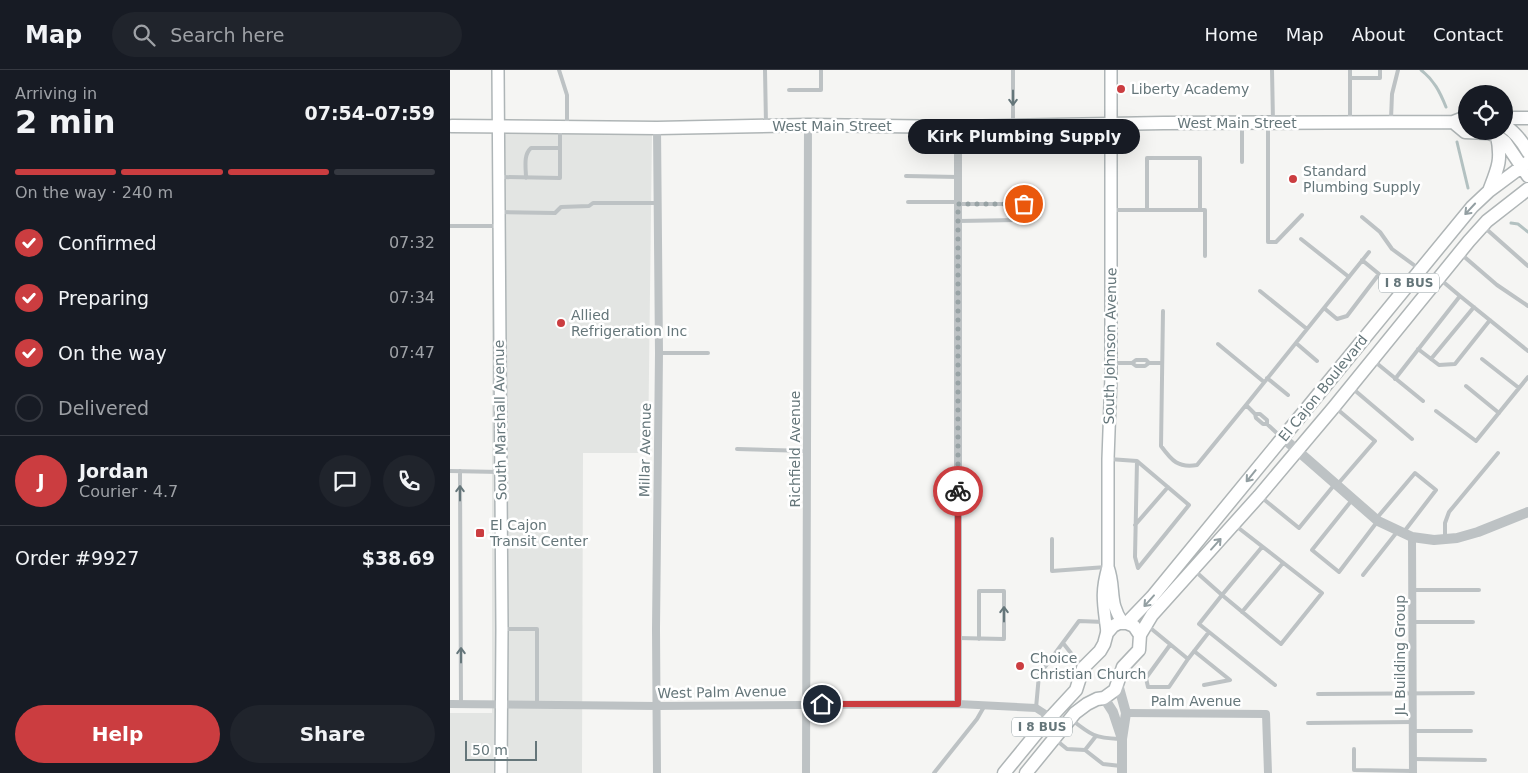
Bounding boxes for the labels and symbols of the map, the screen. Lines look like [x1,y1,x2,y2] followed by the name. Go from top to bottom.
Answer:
[1131,81,1249,97] place label: Liberty Academy
[1115,83,1127,95] marker: Liberty Academy
[1008,90,1018,106] one-way arrow
[1177,115,1297,131] street label: West Main Street
[772,118,892,134] street label: West Main Street
[908,119,1140,154] callout: Kirk Plumbing Supply
[1303,163,1421,195] place label: Standard Plumbing Supply
[1287,173,1299,185] marker: Standard Plumbing Supply
[1003,183,1045,225] pin
[1464,203,1476,216] one-way arrow
[1101,267,1119,425] street label: South Johnson Avenue
[1379,274,1439,292] road number: I 8 BUS
[571,307,687,339] place label: Allied Refrigeration Inc
[555,317,567,329] marker: Allied Refrigeration Inc
[1275,332,1371,444] street label: El Cajon Boulevard
[491,340,509,500] street label: South Marshall Avenue
[787,391,803,507] street label: Richfield Avenue
[636,403,654,497] street label: Millar Avenue
[933,466,983,516] courier
[1246,469,1257,482] one-way arrow
[455,485,465,501] one-way arrow
[489,517,588,549] place label: El Cajon Transit Center
[474,527,486,539] marker: El Cajon Transit Center
[1210,537,1221,550] one-way arrow
[1143,595,1154,608] one-way arrow
[1392,595,1408,716] street label: JL Building Group
[999,607,1009,623] one-way arrow
[456,647,466,664] one-way arrow
[1030,650,1146,682] place label: Choice Christian Church
[1014,660,1026,672] marker: Choice Christian Church
[657,683,787,701] street label: West Palm Avenue
[801,683,843,725] pin
[1151,693,1241,709] street label: Palm Avenue
[1012,718,1072,736] road number: I 8 BUS
[465,738,538,761] scale bar

